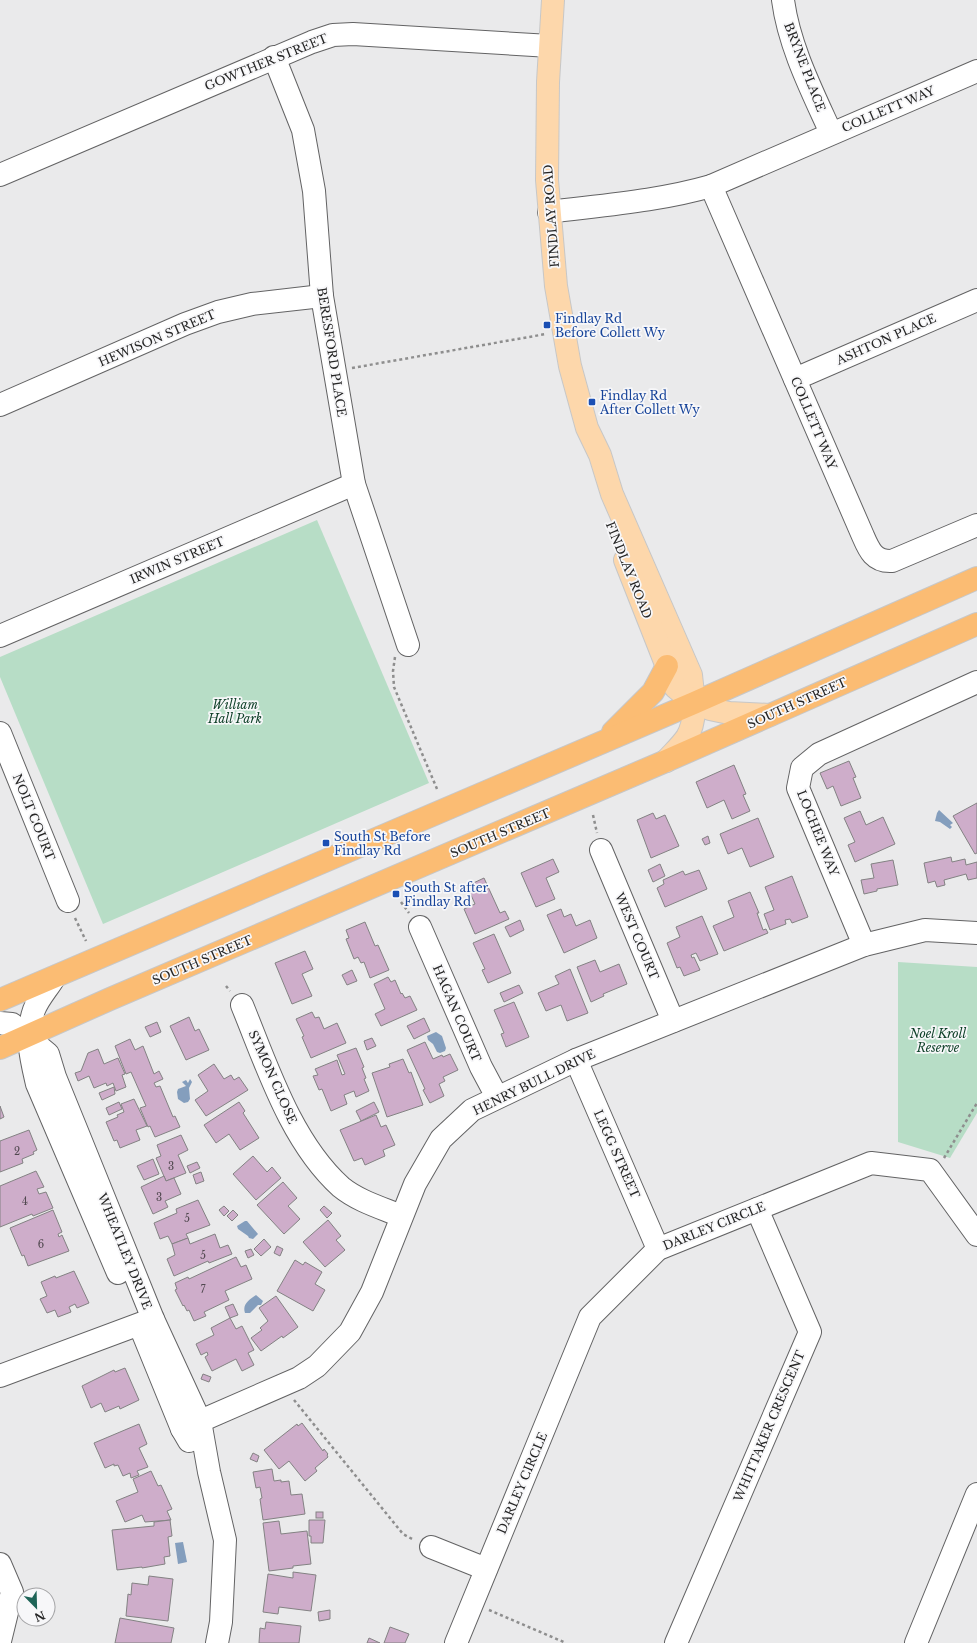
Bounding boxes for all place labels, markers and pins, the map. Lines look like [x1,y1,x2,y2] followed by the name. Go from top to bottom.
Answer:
[555,311,666,340] place label: Findlay Rd Before Collett Wy
[542,320,552,330] marker: Findlay Rd Before Collett Wy
[599,388,700,417] place label: Findlay Rd After Collett Wy
[587,397,597,407] marker: Findlay Rd After Collett Wy
[334,829,431,858] place label: South St Before Findlay Rd
[321,838,331,848] marker: South St Before Findlay Rd
[404,880,489,909] place label: South St after Findlay Rd
[391,889,401,899] marker: South St after Findlay Rd

